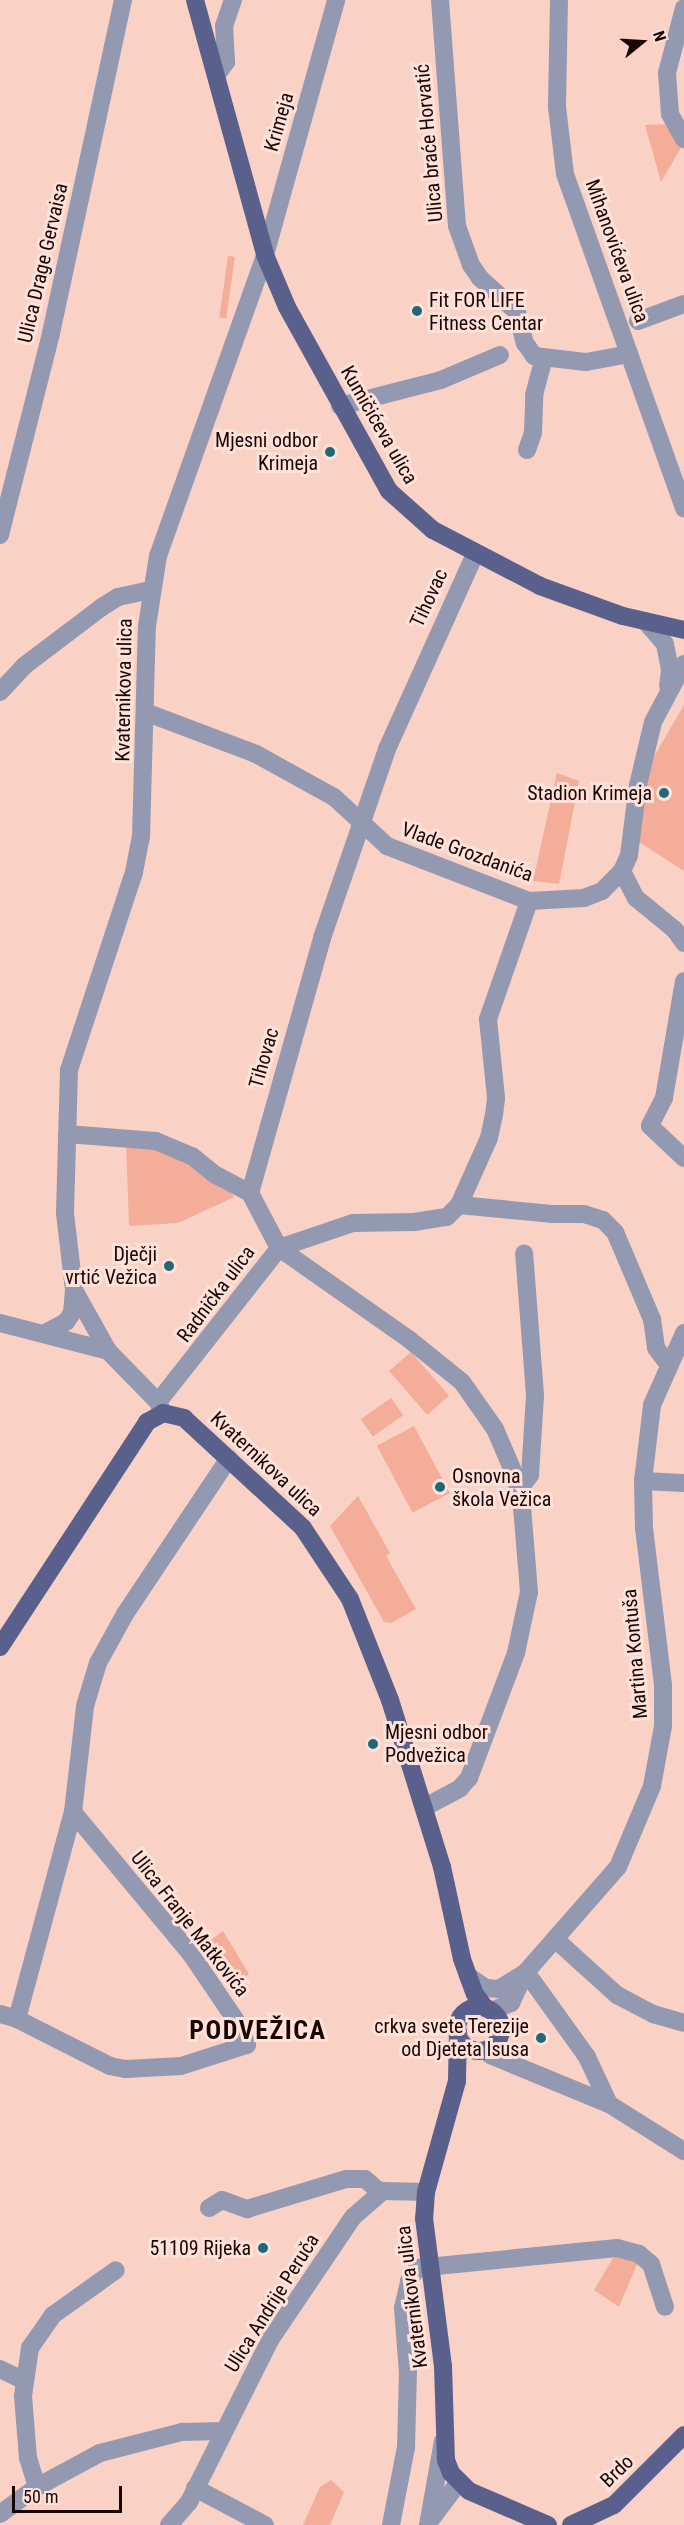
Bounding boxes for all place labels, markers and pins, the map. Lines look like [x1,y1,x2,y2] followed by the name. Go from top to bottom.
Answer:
[429,288,543,335] place label: Fit FOR LIFE Fitness Centar
[410,304,424,318] marker: Fit FOR LIFE Fitness Centar
[215,428,318,475] place label: Mjesni odbor Krimeja
[323,445,337,459] marker: Mjesni odbor Krimeja
[527,781,652,805] place label: Stadion Krimeja
[657,786,671,800] marker: Stadion Krimeja
[65,1242,157,1289] place label: Dječji vrtić Vežica
[162,1259,176,1273] marker: Dječji vrtić Vežica
[452,1464,551,1511] place label: Osnovna škola Vežica
[433,1480,447,1494] marker: Osnovna škola Vežica
[385,1720,488,1767] place label: Mjesni odbor Podvežica
[366,1737,380,1751] marker: Mjesni odbor Podvežica
[374,2014,529,2061] place label: crkva svete Terezije od Djeteta Isusa
[534,2031,548,2045] marker: crkva svete Terezije od Djeteta Isusa
[149,2236,251,2260] place label: 51109 Rijeka
[256,2241,270,2255] marker: 51109 Rijeka

